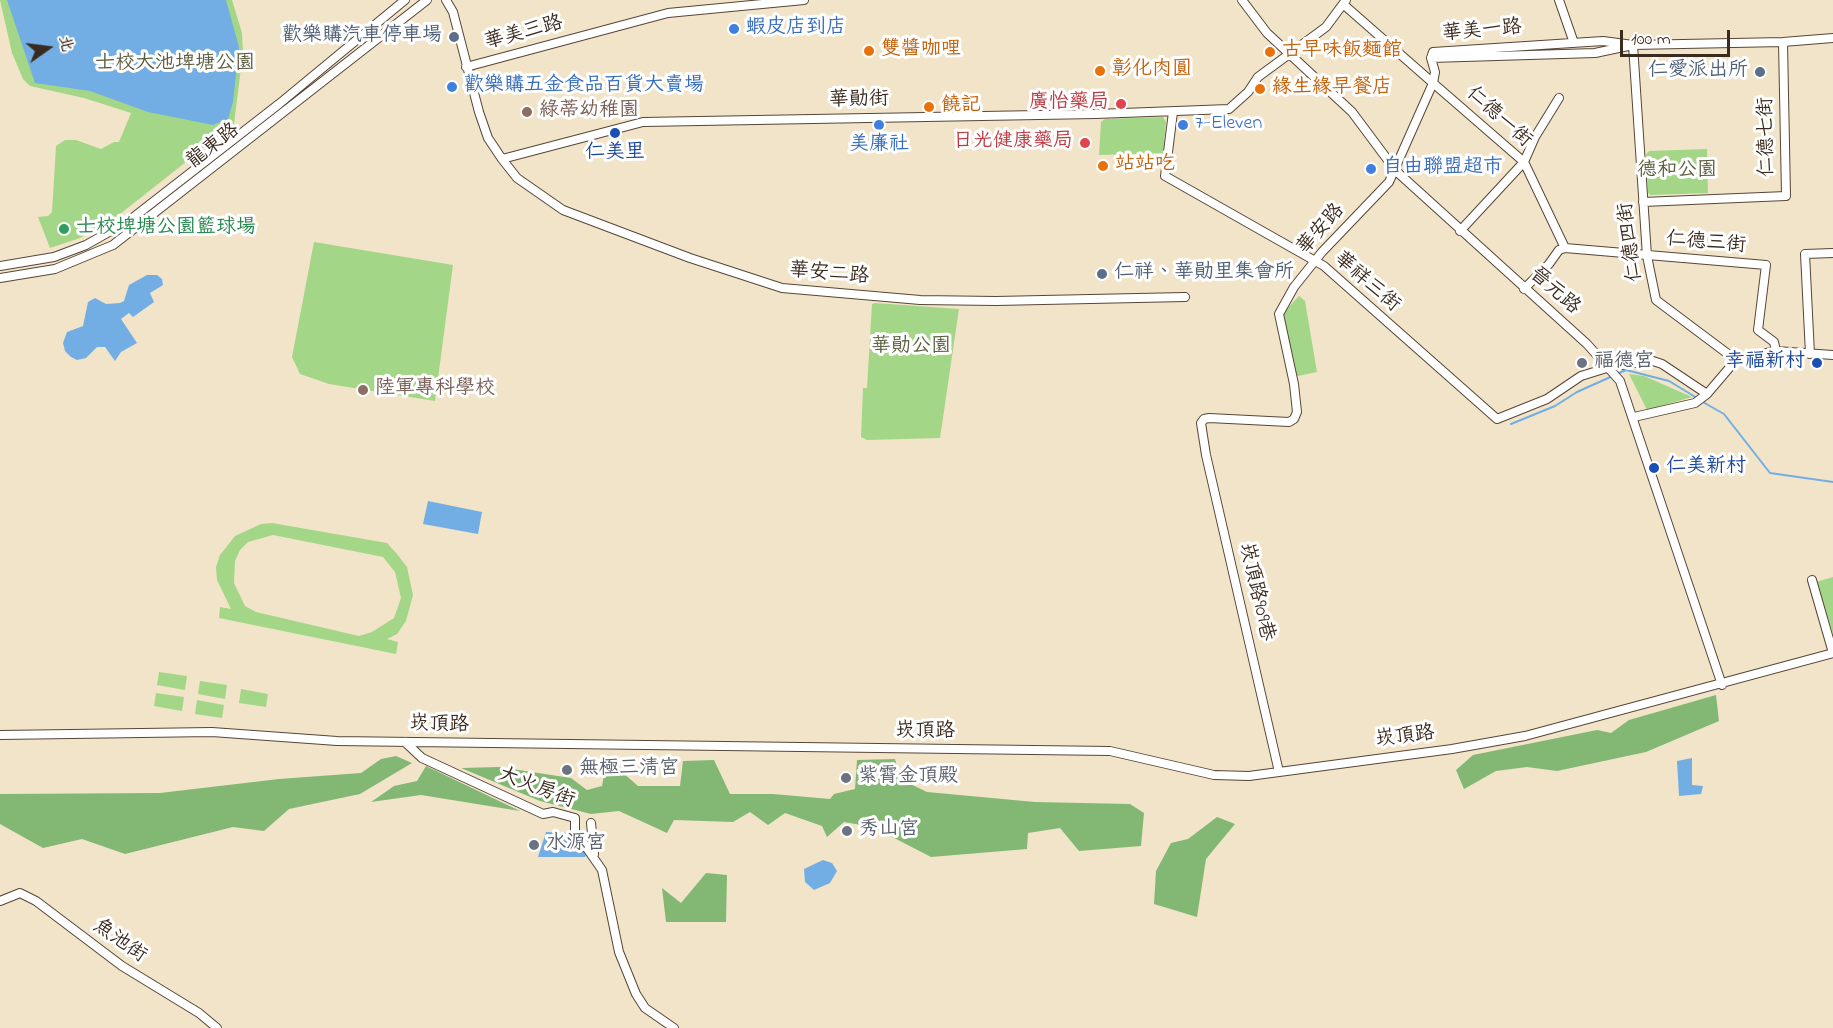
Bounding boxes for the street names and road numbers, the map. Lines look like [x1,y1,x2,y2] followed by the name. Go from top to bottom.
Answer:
[482,12,566,56] street label: 華美三路
[1441,17,1523,47] street label: 華美一路
[1460,82,1536,154] street label: 仁德一街
[829,88,889,114] street label: 華勛街
[1755,97,1781,177] street label: 仁德七街
[183,119,245,175] street label: 龍東路
[1293,199,1351,261] street label: 華安路
[1615,201,1649,283] street label: 仁德四街
[1665,229,1747,259] street label: 仁德三街
[1328,248,1404,318] street label: 華祥三街
[788,260,870,290] street label: 華安二路
[1523,263,1585,321] street label: 晉元路
[1232,540,1278,644] street label: 崁頂路909巷
[409,713,469,739] street label: 崁頂路
[895,721,955,745] street label: 崁頂路
[1374,722,1436,754] street label: 崁頂路
[494,763,578,815] street label: 大火房街
[88,915,150,969] street label: 魚池街

